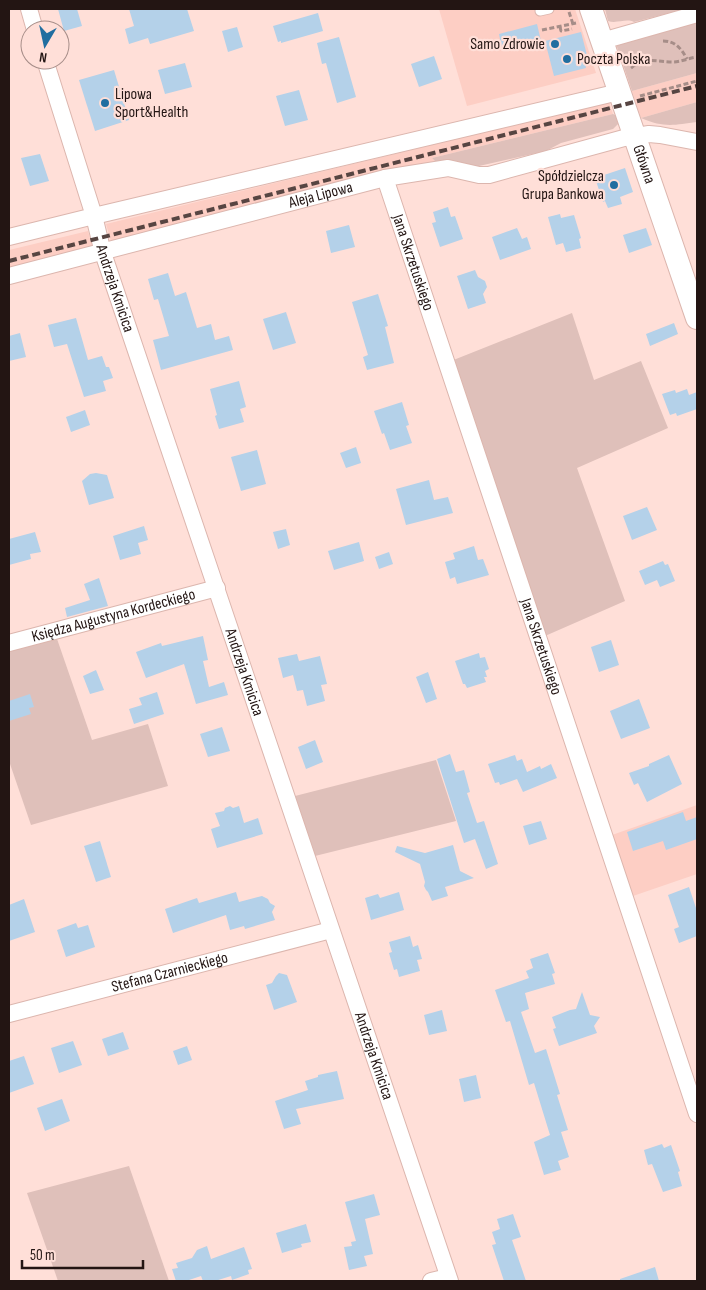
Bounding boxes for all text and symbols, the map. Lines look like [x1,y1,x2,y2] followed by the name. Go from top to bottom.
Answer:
[20,20,70,70] north arrow
[470,35,545,54] place label: Samo Zdrowie
[549,38,561,50] marker: Samo Zdrowie
[38,48,48,66] text: N
[577,50,650,69] place label: Poczta Polska
[561,53,573,65] marker: Poczta Polska
[115,85,188,122] place label: Lipowa Sport&Health
[99,97,111,109] marker: Lipowa Sport&Health
[629,142,660,186] street label: Główna
[522,167,604,204] place label: Spółdzielcza Grupa Bankowa
[286,177,355,212] street label: Aleja Lipowa
[608,179,620,191] marker: Spółdzielcza Grupa Bankowa
[388,211,438,313] street label: Jana Skrzetuskiego
[92,242,139,335] street label: Andrzeja Kmicica
[30,585,197,646] street label: Księdza Augustyna Kordeckiego
[516,595,566,697] street label: Jana Skrzetuskiego
[221,625,268,718] street label: Andrzeja Kmicica
[109,948,230,996] street label: Stefana Czarnieckiego
[350,1009,398,1102] street label: Andrzeja Kmicica
[22,1238,144,1270] scale bar
[30,1246,55,1265] text: 50 m

